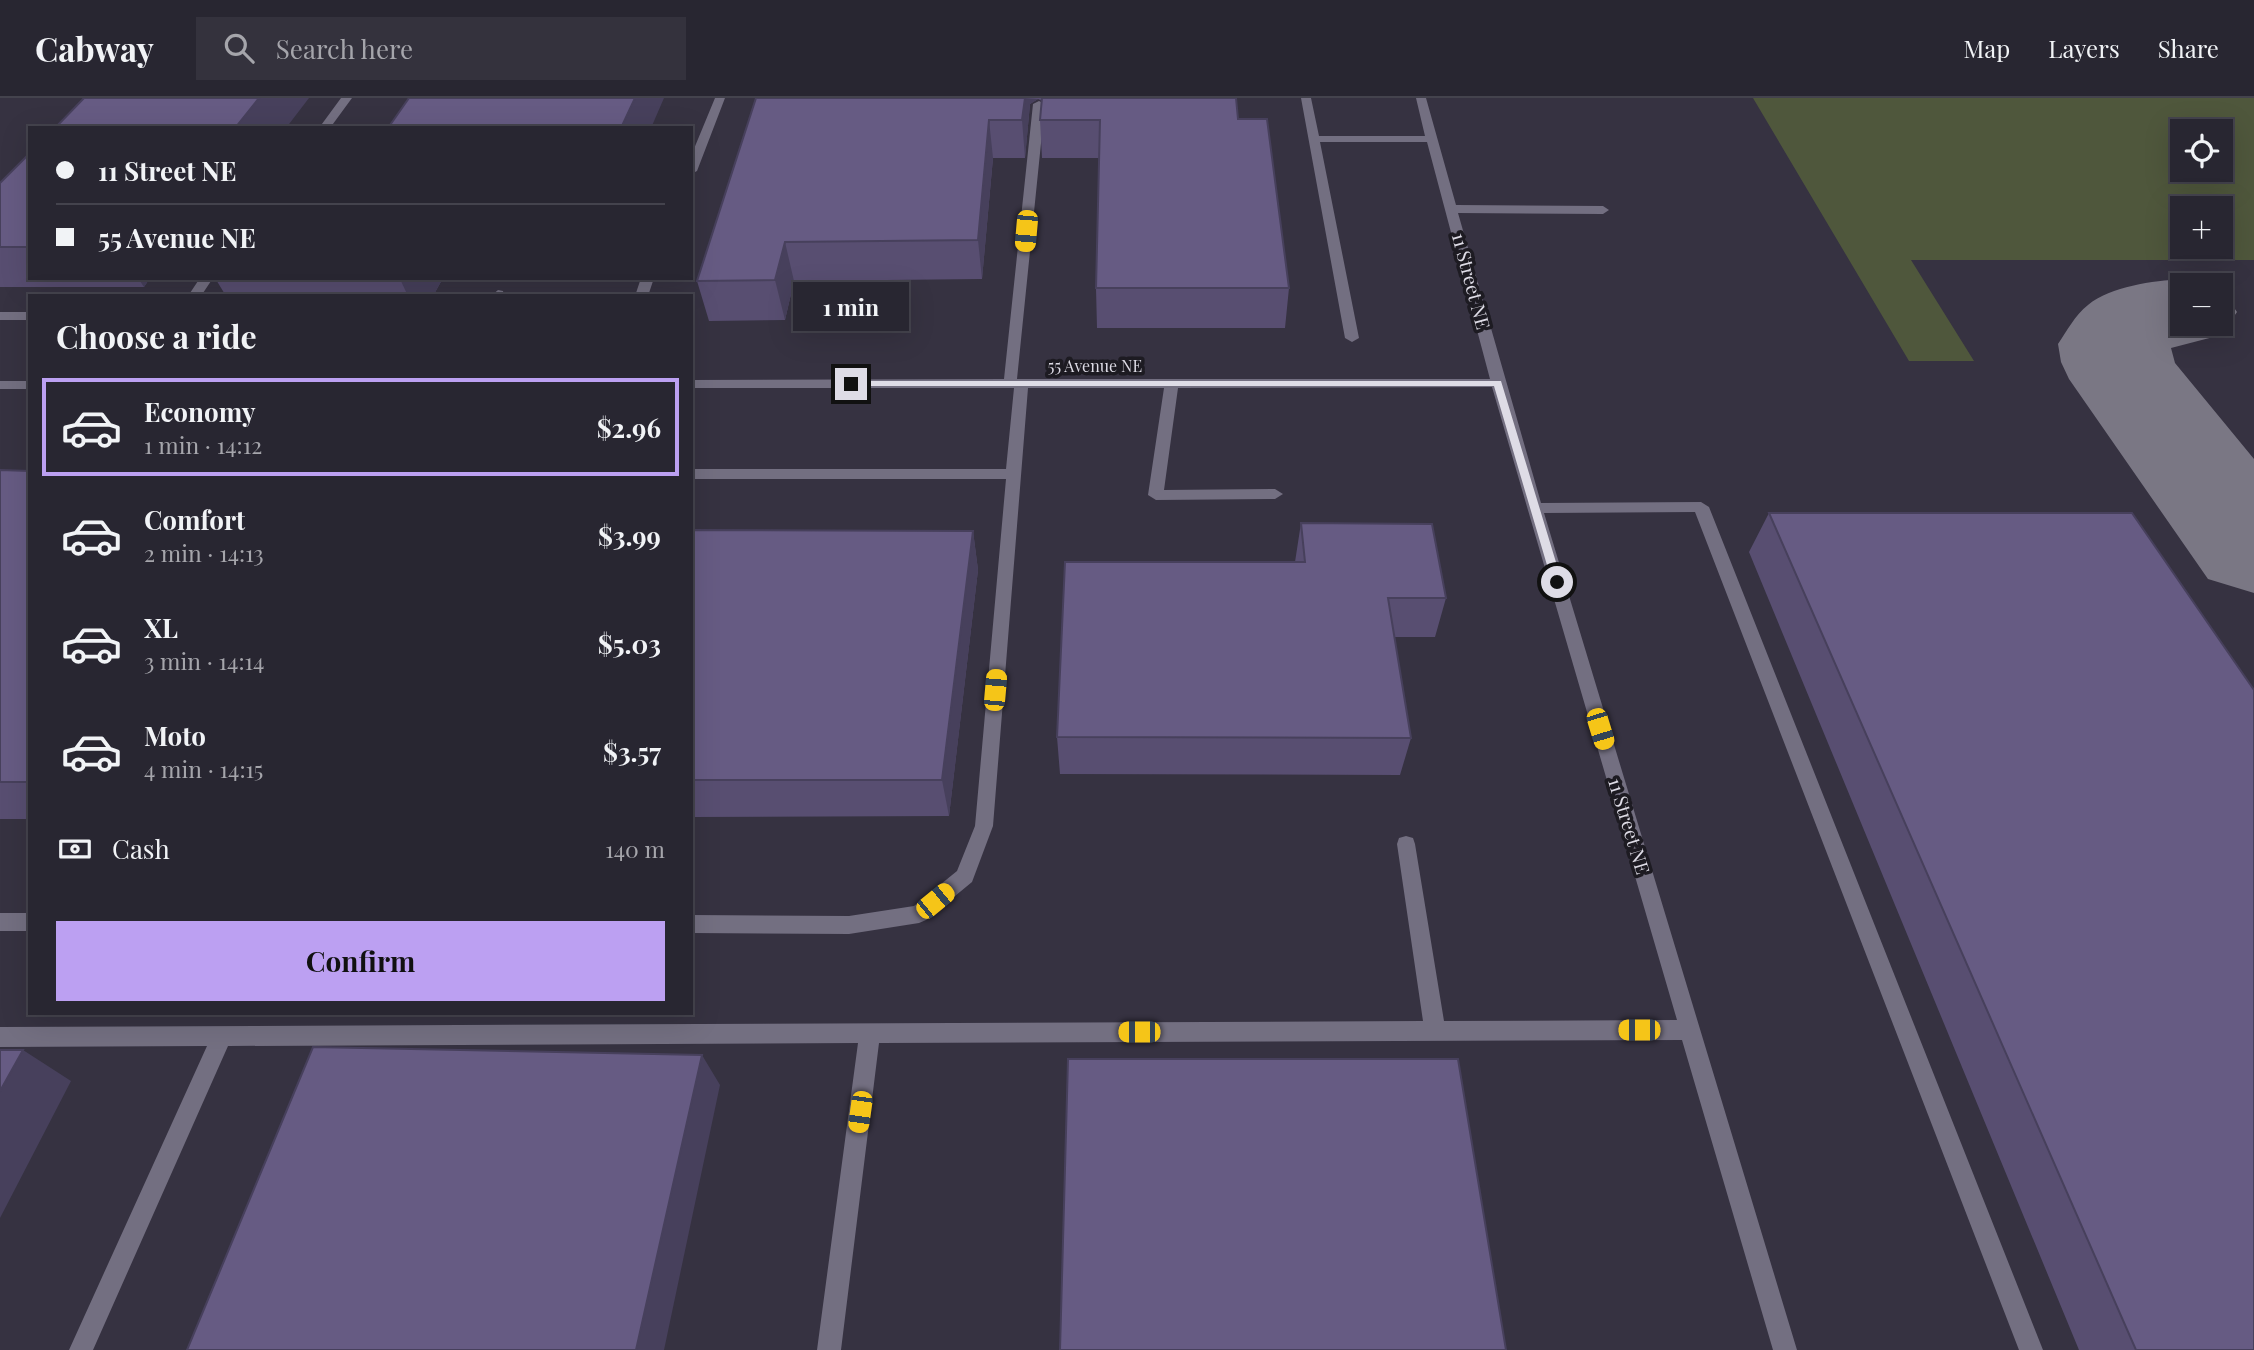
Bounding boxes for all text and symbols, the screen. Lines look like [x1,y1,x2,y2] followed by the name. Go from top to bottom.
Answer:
[196,17,686,80] search box
[35,26,154,70] text: Cabway
[220,29,258,67] icon: search
[276,31,413,66] text: Search here
[1964,32,2010,64] text: Map
[2048,32,2120,64] text: Layers
[2158,32,2219,64] text: Share
[2170,119,2233,336] map controls
[2170,119,2233,182] button: locate
[98,153,237,188] text: 11 Street NE
[2170,196,2233,259] button: +
[1014,209,1039,253] car
[98,220,256,255] text: 55 Avenue NE
[1447,229,1497,332] street label: 11 Street NE
[2170,273,2233,336] button: −
[793,282,909,331] callout: 1 min
[823,291,879,322] text: 1 min
[56,314,257,357] text: Choose a ride
[1048,355,1142,376] street label: 55 Avenue NE
[835,368,867,400] route end
[144,394,255,429] text: Economy
[60,396,123,459] icon: car
[597,410,661,445] text: $2.96
[144,429,262,460] text: 1 min · 14:12
[144,502,245,537] text: Comfort
[60,504,123,567] icon: car
[598,518,661,553] text: $3.99
[144,537,264,568] text: 2 min · 14:13
[1541,566,1573,598] route start
[144,610,178,645] text: XL
[60,612,123,675] icon: car
[598,626,661,661] text: $5.03
[144,645,264,676] text: 3 min · 14:14
[983,668,1008,712] car
[1584,706,1617,752] car
[144,718,206,753] text: Moto
[60,720,123,783] icon: car
[603,734,661,769] text: $3.57
[144,753,263,784] text: 4 min · 14:15
[1603,774,1657,877] street label: 11 Street NE
[56,830,94,868] icon: cash
[112,831,170,866] text: Cash
[605,833,665,864] text: 140 m
[913,880,958,922] car
[56,921,665,1001] button: Confirm
[1619,1020,1661,1041] car
[1119,1022,1161,1043] car
[847,1090,874,1134] car

